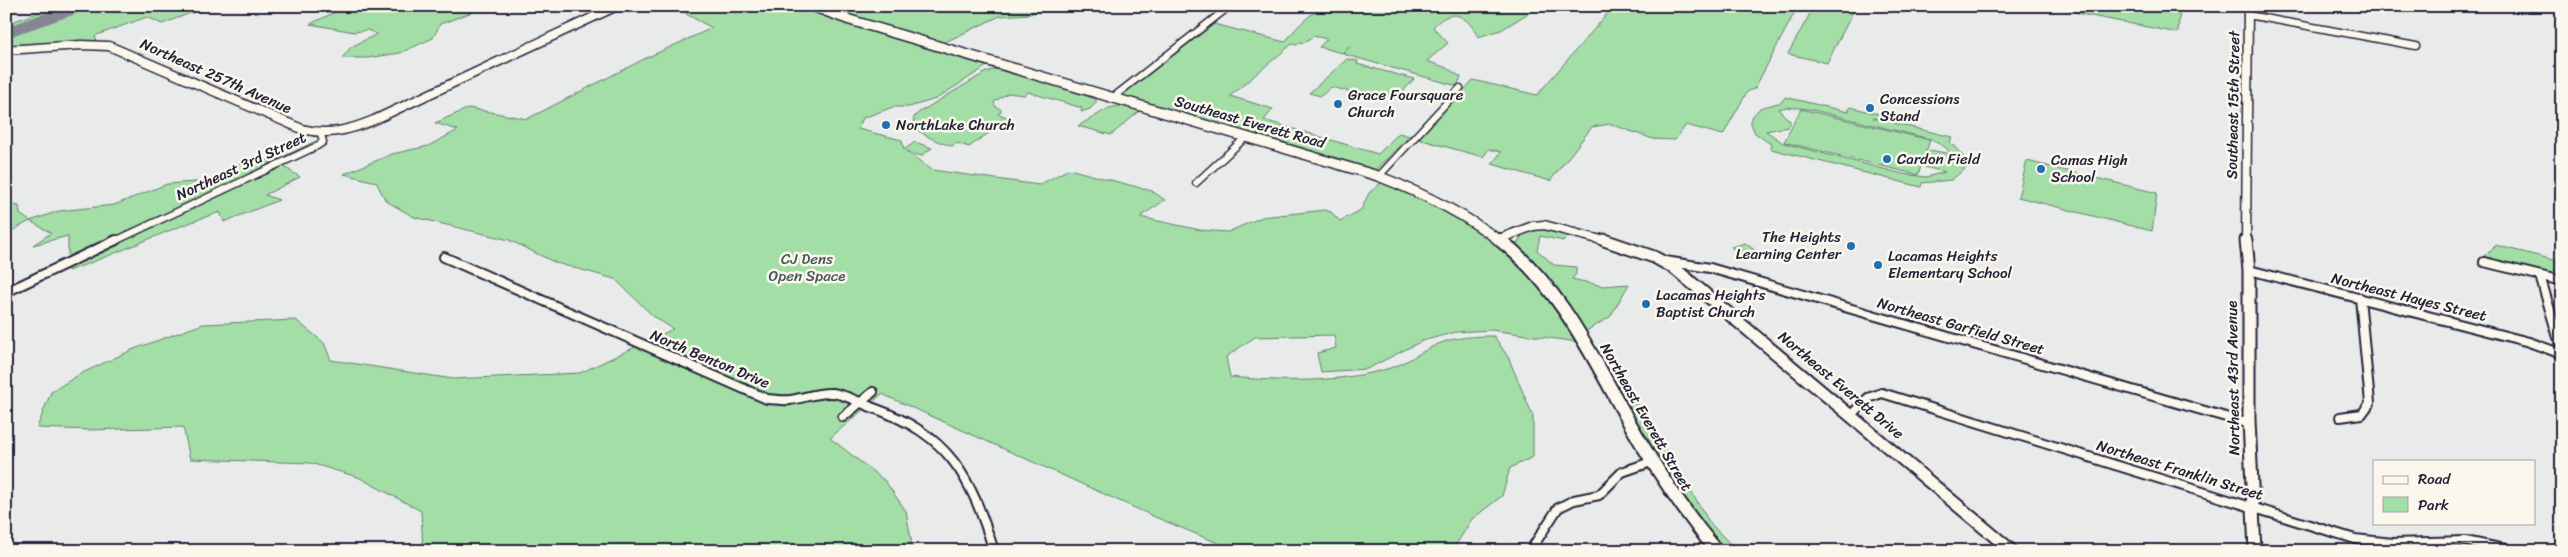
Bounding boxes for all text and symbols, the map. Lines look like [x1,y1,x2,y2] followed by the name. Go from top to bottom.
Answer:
[2219,30,2247,179] street label: Southeast 15th Street
[136,31,296,121] street label: Northeast 257th Avenue
[1348,82,1464,125] place label: Grace Foursquare Church
[1880,86,1960,129] place label: Concessions Stand
[1172,88,1329,156] street label: Southeast Everett Road
[1332,98,1344,110] marker: Grace Foursquare Church
[1864,102,1876,114] marker: Concessions Stand
[896,112,1015,138] place label: NorthLake Church
[880,119,892,131] marker: NorthLake Church
[171,124,311,208] street label: Northeast 3rd Street
[1897,146,1981,172] place label: Cardon Field
[2051,147,2128,190] place label: Camas High School
[1881,153,1893,165] marker: Cardon Field
[2035,163,2047,175] marker: Camas High School
[1736,224,1842,267] place label: The Heights Learning Center
[1845,240,1857,252] marker: The Heights Learning Center
[1888,243,2013,286] place label: Lacamas Heights Elementary School
[769,246,845,289] park label: CJ Dens Open Space
[1872,259,1884,271] marker: Lacamas Heights Elementary School
[2329,265,2490,329] street label: Northeast Hayes Street
[1656,282,1766,325] place label: Lacamas Heights Baptist Church
[1874,290,2048,362] street label: Northeast Garfield Street
[1640,298,1652,310] marker: Lacamas Heights Baptist Church
[2219,300,2247,456] street label: Northeast 43rd Avenue
[646,322,774,396] street label: North Benton Drive
[1772,324,1910,446] street label: Northeast Everett Drive
[1593,338,1699,497] street label: Northeast Everett Street
[2093,432,2267,508] street label: Northeast Franklin Street
[2373,460,2536,524] legend
[2418,466,2451,492] text: Road
[2418,492,2449,518] text: Park

